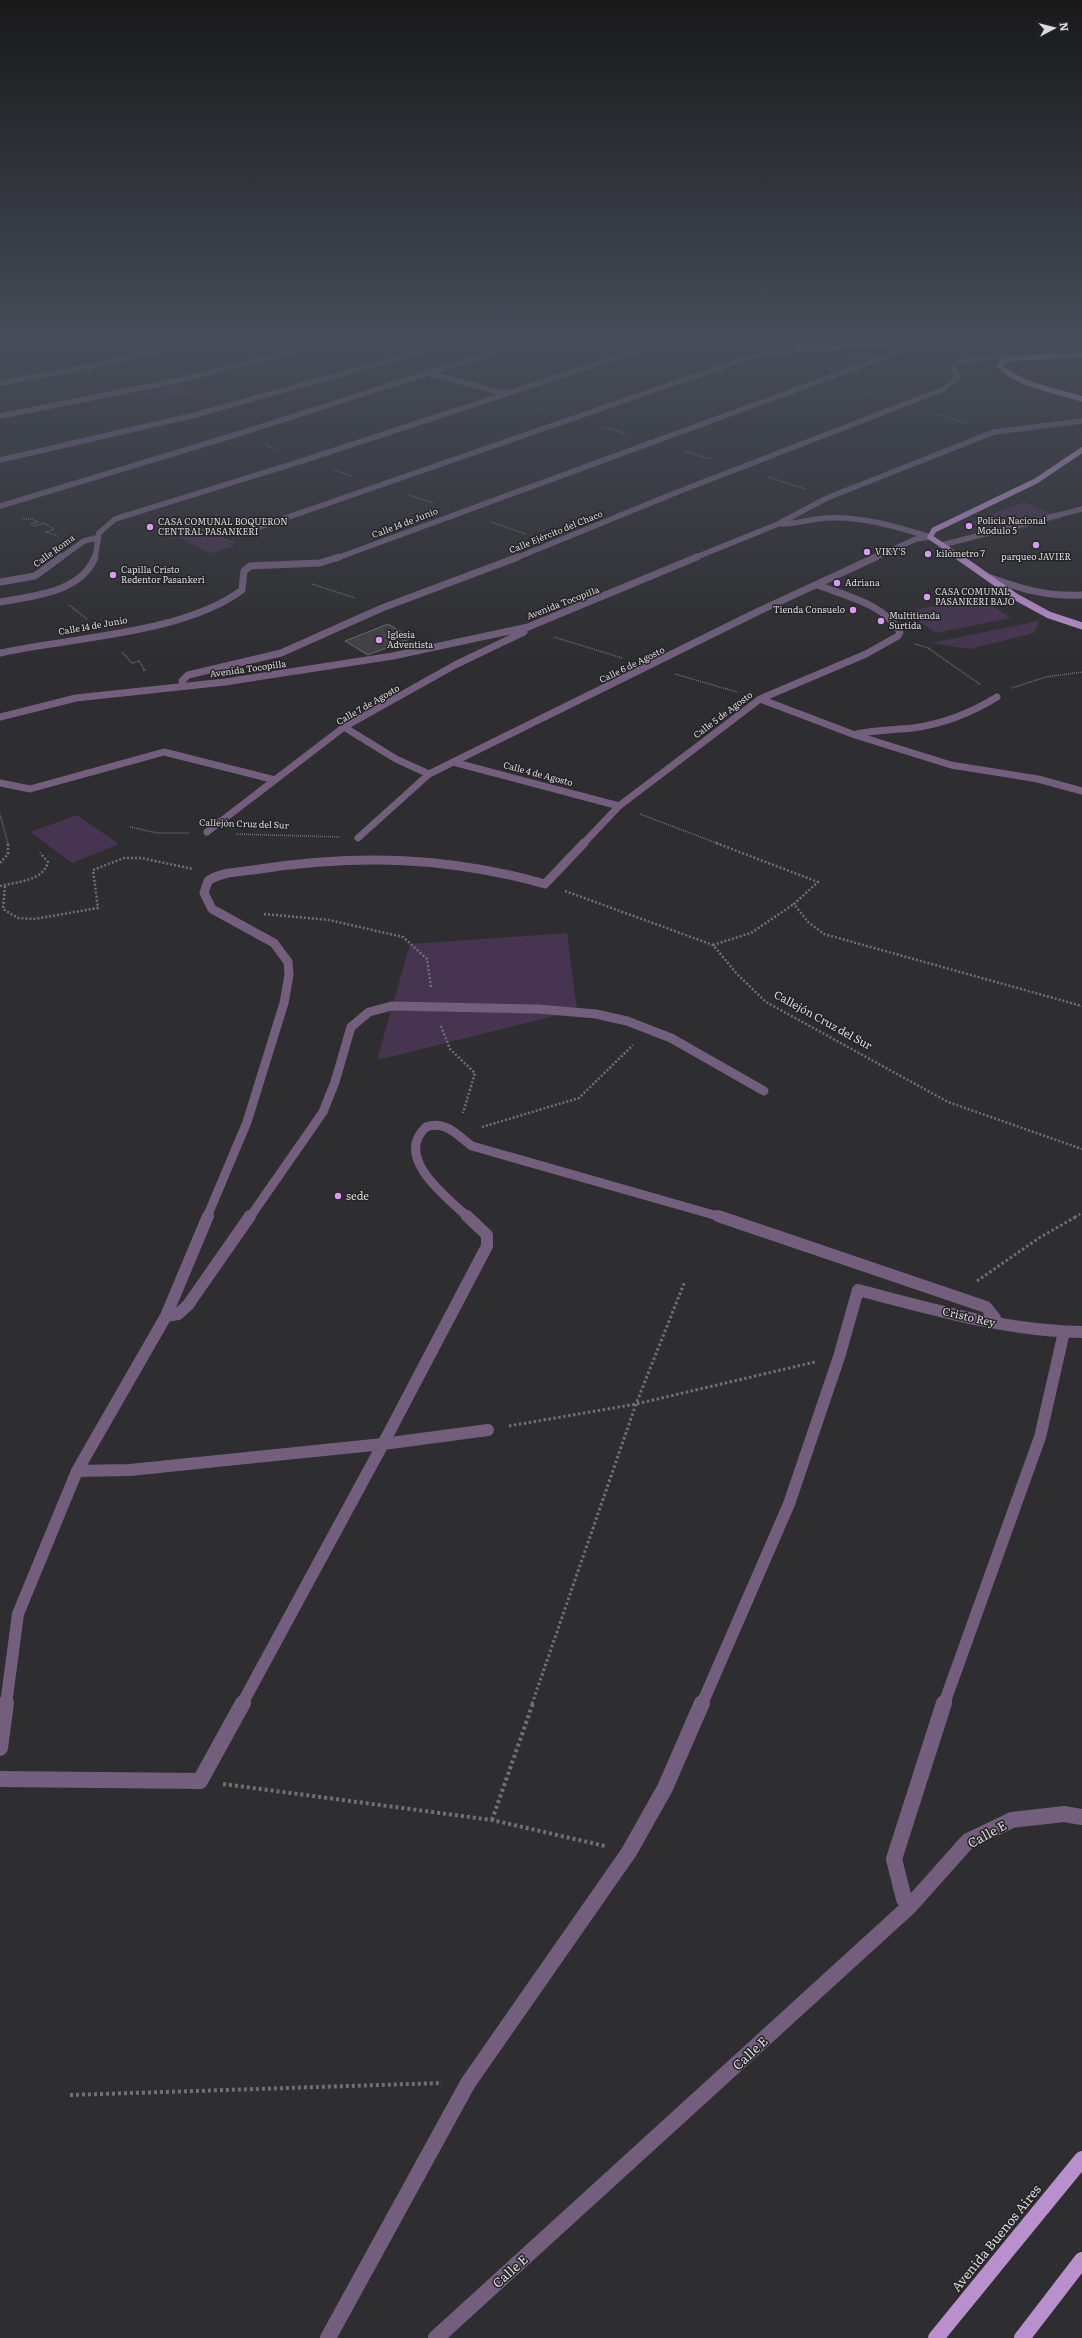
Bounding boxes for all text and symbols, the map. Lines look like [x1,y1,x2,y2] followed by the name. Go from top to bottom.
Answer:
[1034,8,1074,48] north arrow
[1056,21,1073,32] text: N
[369,503,440,541] street label: Calle 14 de Junio
[507,506,605,556] street label: Calle Ejército del Chaco
[977,513,1046,537] place label: Policia Nacional Modulo 5
[158,514,288,538] place label: CASA COMUNAL BOQUERON CENTRAL PASANKERI
[964,521,974,531] marker: Policia Nacional Modulo 5
[145,522,155,532] marker: CASA COMUNAL BOQUERON CENTRAL PASANKERI
[30,530,77,570] street label: Calle Roma
[1031,540,1041,550] marker: parqueo JAVIER
[875,544,906,558] place label: VIKY'S
[936,546,985,560] place label: kilómetro 7
[862,547,872,557] marker: VIKY'S
[923,549,933,559] marker: kilómetro 7
[1001,549,1071,563] place label: parqueo JAVIER
[121,562,205,586] place label: Capilla Cristo Redentor Pasankeri
[108,570,118,580] marker: Capilla Cristo Redentor Pasankeri
[845,575,880,589] place label: Adriana
[832,578,842,588] marker: Adriana
[524,582,601,622] street label: Avenida Tocopilla
[935,584,1015,608] place label: CASA COMUNAL PASANKERI BAJO
[922,592,932,602] marker: CASA COMUNAL PASANKERI BAJO
[773,602,845,616] place label: Tienda Consuelo
[848,605,858,615] marker: Tienda Consuelo
[889,608,940,632] place label: Multitienda Surtida
[57,612,129,638] street label: Calle 14 de Junio
[876,616,886,626] marker: Multitienda Surtida
[387,627,433,651] place label: Iglesia Adventista
[374,635,384,645] marker: Iglesia Adventista
[596,642,667,686] street label: Calle 6 de Agosto
[209,656,287,680] street label: Avenida Tocopilla
[333,680,402,728] street label: Calle 7 de Agosto
[690,687,755,741] street label: Calle 5 de Agosto
[502,757,575,789] street label: Calle 4 de Agosto
[199,814,290,832] street label: Callejón Cruz del Sur
[772,986,876,1053] street label: Callejón Cruz del Sur
[346,1187,369,1203] place label: sede
[333,1191,343,1201] marker: sede
[941,1302,998,1330] street label: Cristo Rey
[964,1815,1010,1852] street label: Calle E
[728,2031,772,2074] street label: Calle E
[946,2180,1045,2295] street label: Avenida Buenos Aires
[488,2249,532,2292] street label: Calle E

